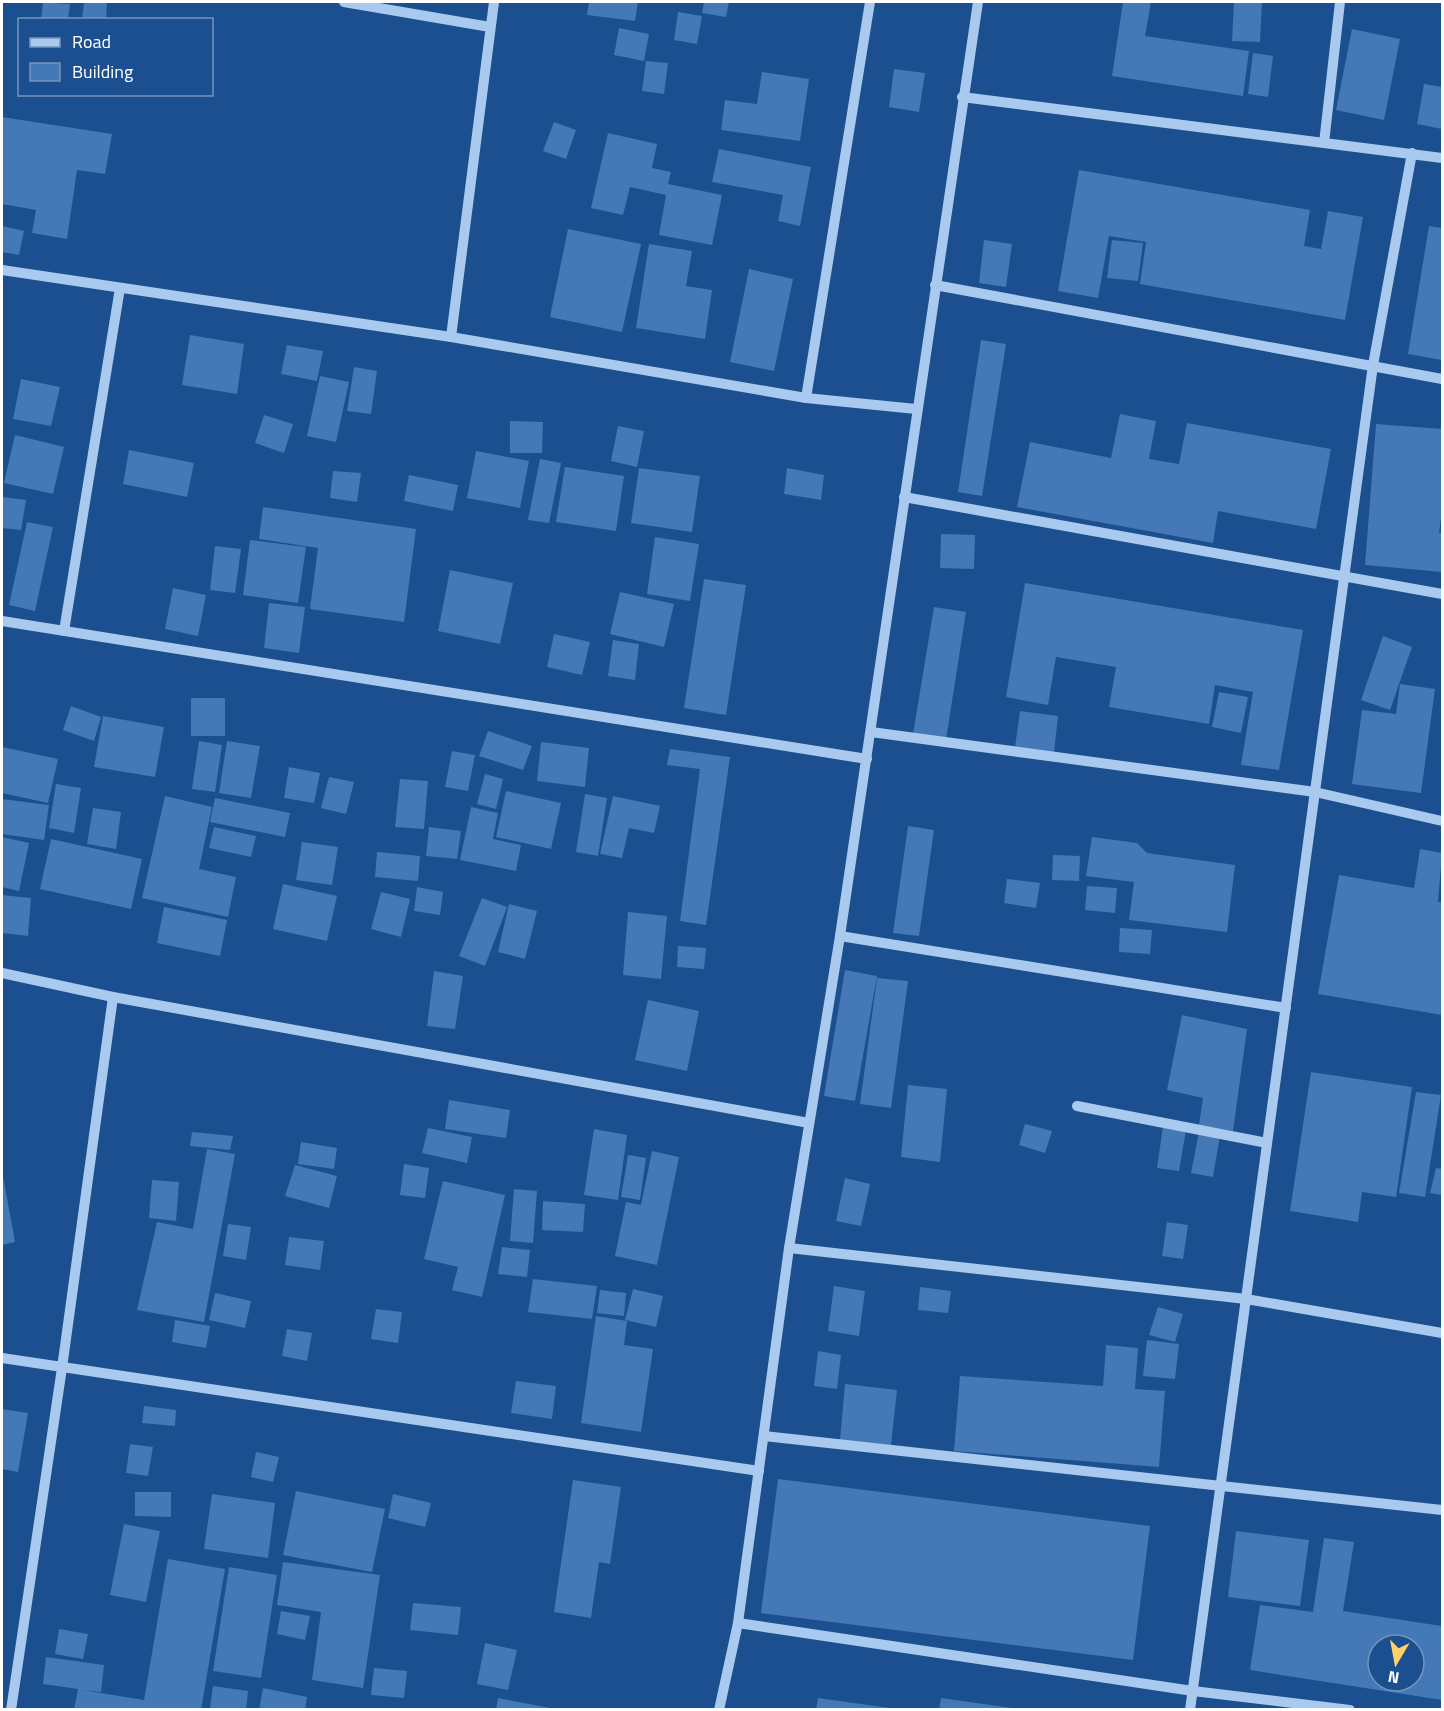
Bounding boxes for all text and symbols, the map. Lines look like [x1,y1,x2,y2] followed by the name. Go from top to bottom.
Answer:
[18,18,213,96] legend
[72,28,111,55] text: Road
[72,58,133,85] text: Building
[1366,1633,1426,1693] north arrow
[1386,1665,1401,1691] text: N

